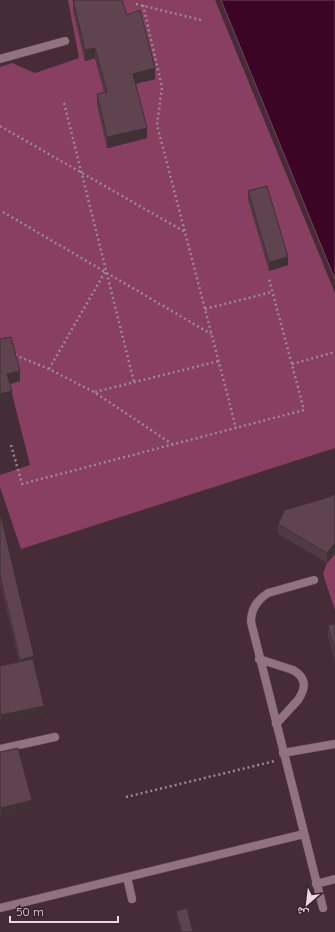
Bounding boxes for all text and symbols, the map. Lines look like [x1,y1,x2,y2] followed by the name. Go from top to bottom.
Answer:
[287,884,327,924] north arrow
[10,898,118,924] scale bar
[294,903,311,922] text: ش
[16,904,44,919] text: 50 m

